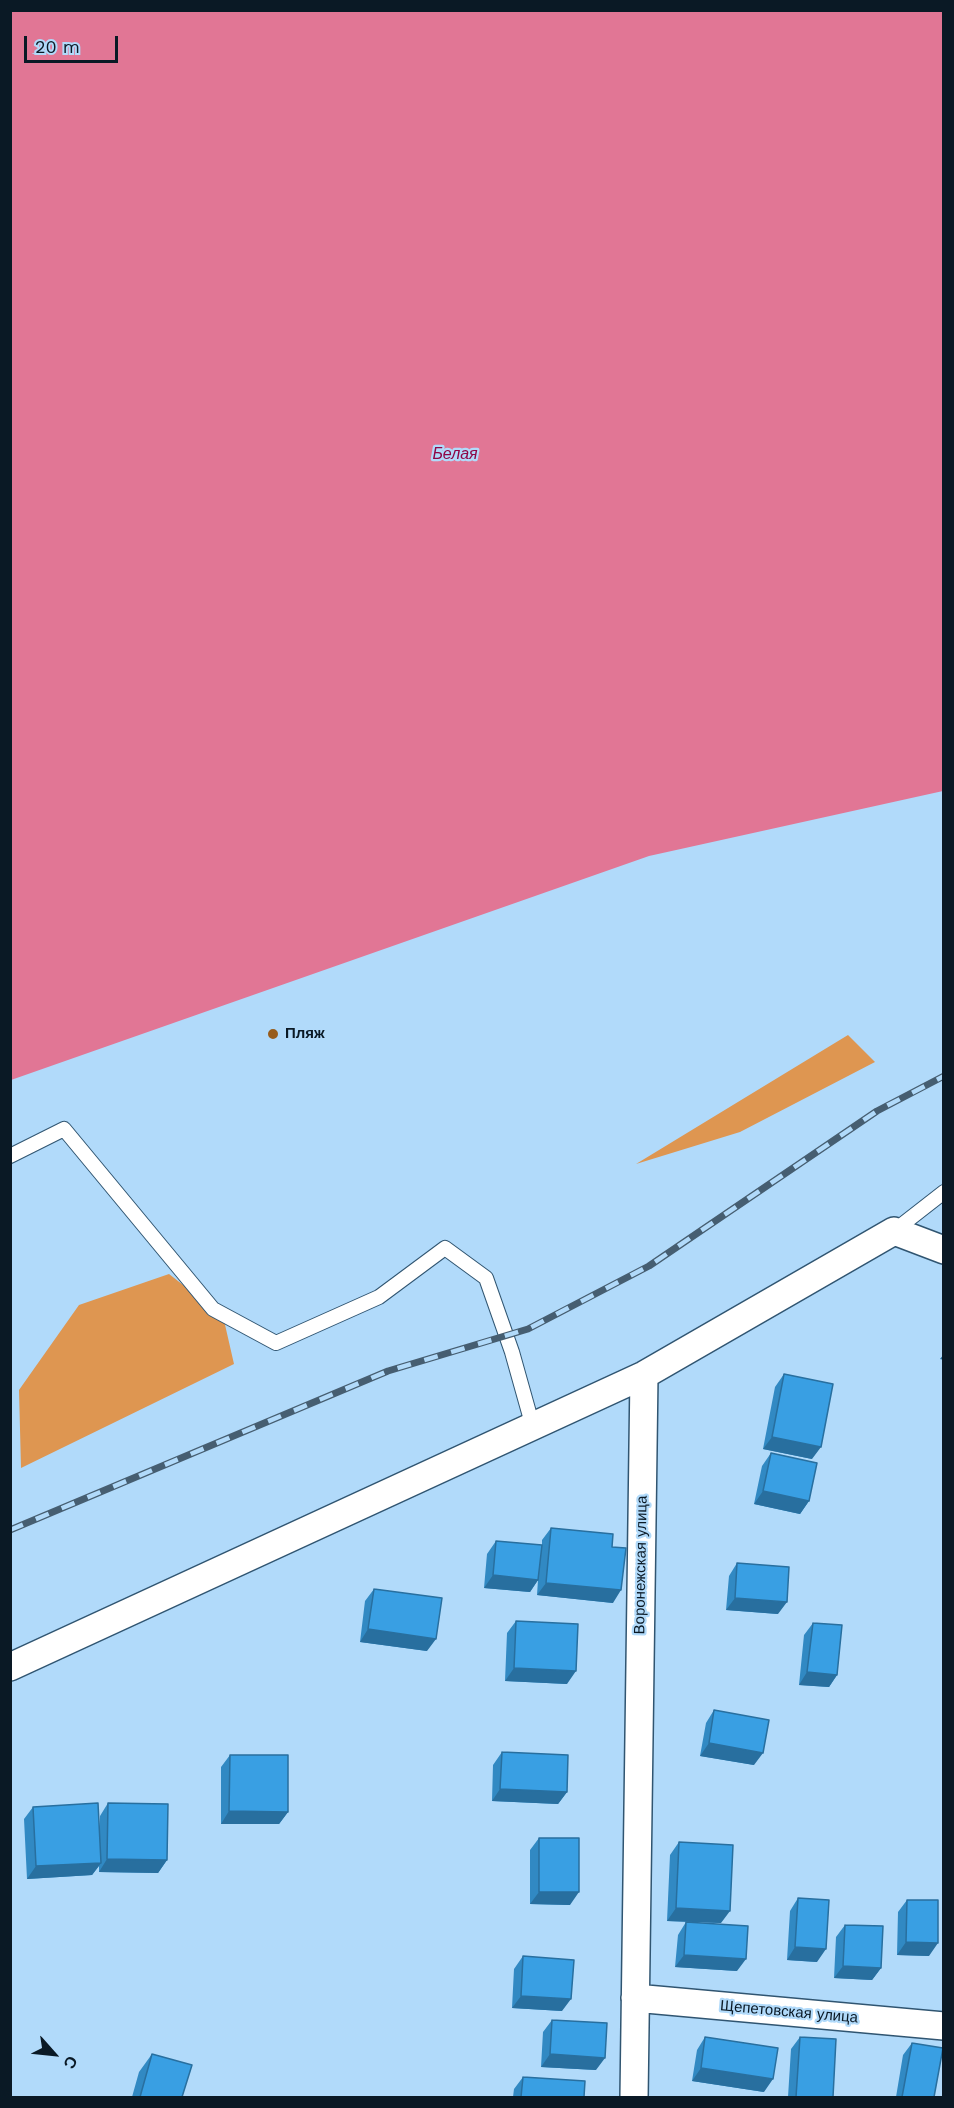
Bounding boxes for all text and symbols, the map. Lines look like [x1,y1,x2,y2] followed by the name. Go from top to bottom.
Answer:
[27,24,122,62] scale bar
[35,36,80,57] text: 20 m
[432,444,478,464] water label: Белая
[285,1025,325,1043] place label: Пляж
[266,1027,280,1041] marker: Пляж
[631,1495,651,1635] street label: Воронежская улица
[719,1997,859,2027] street label: Щепетовская улица
[24,2024,84,2084] north arrow
[59,2053,82,2072] text: С

